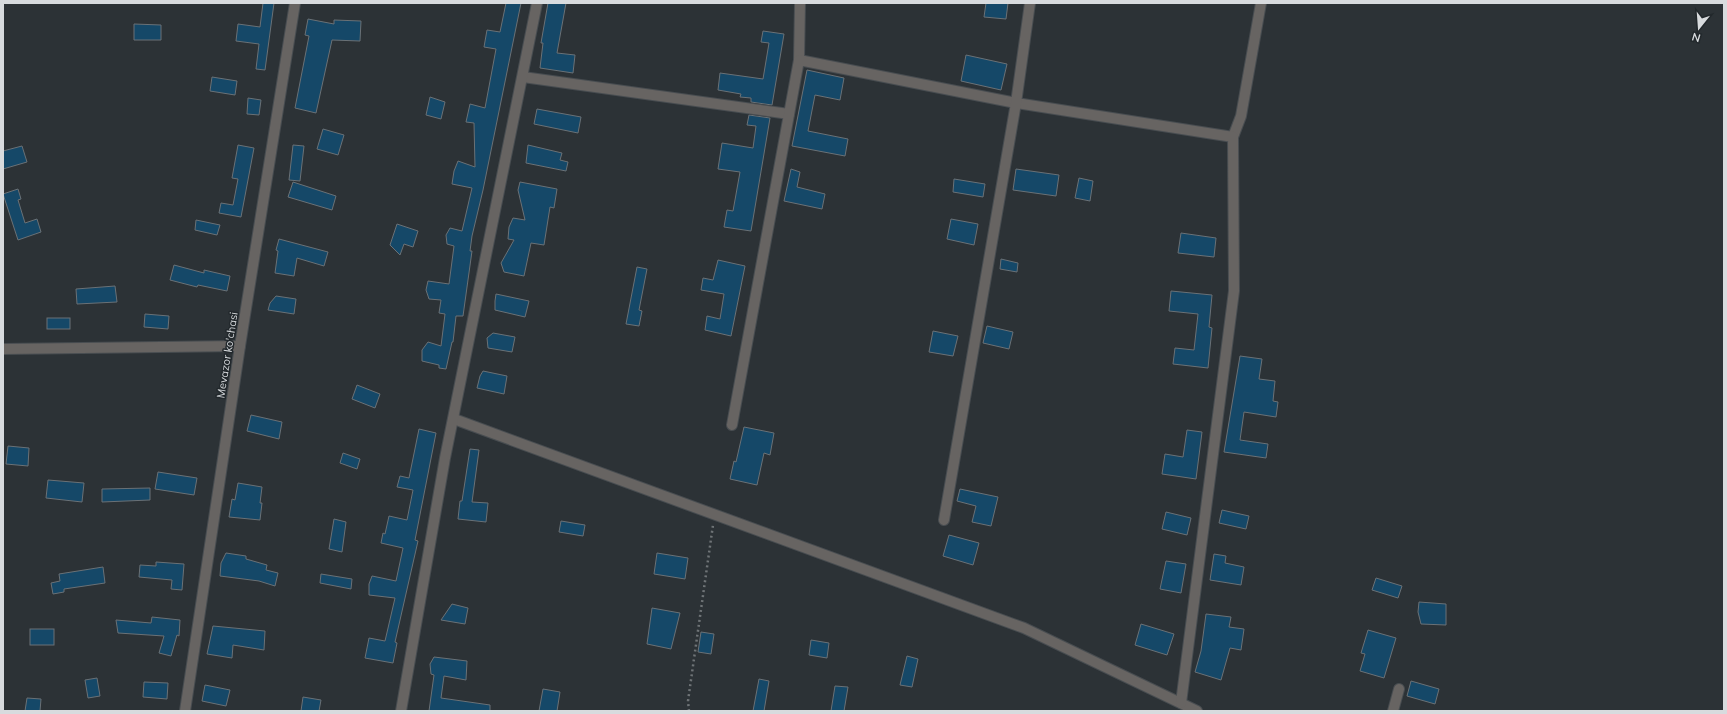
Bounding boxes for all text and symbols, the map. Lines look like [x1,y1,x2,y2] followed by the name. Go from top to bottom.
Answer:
[1679,8,1719,48] north arrow
[1690,30,1702,45] text: N
[213,311,241,399] street label: Mevazor ko'chasi

